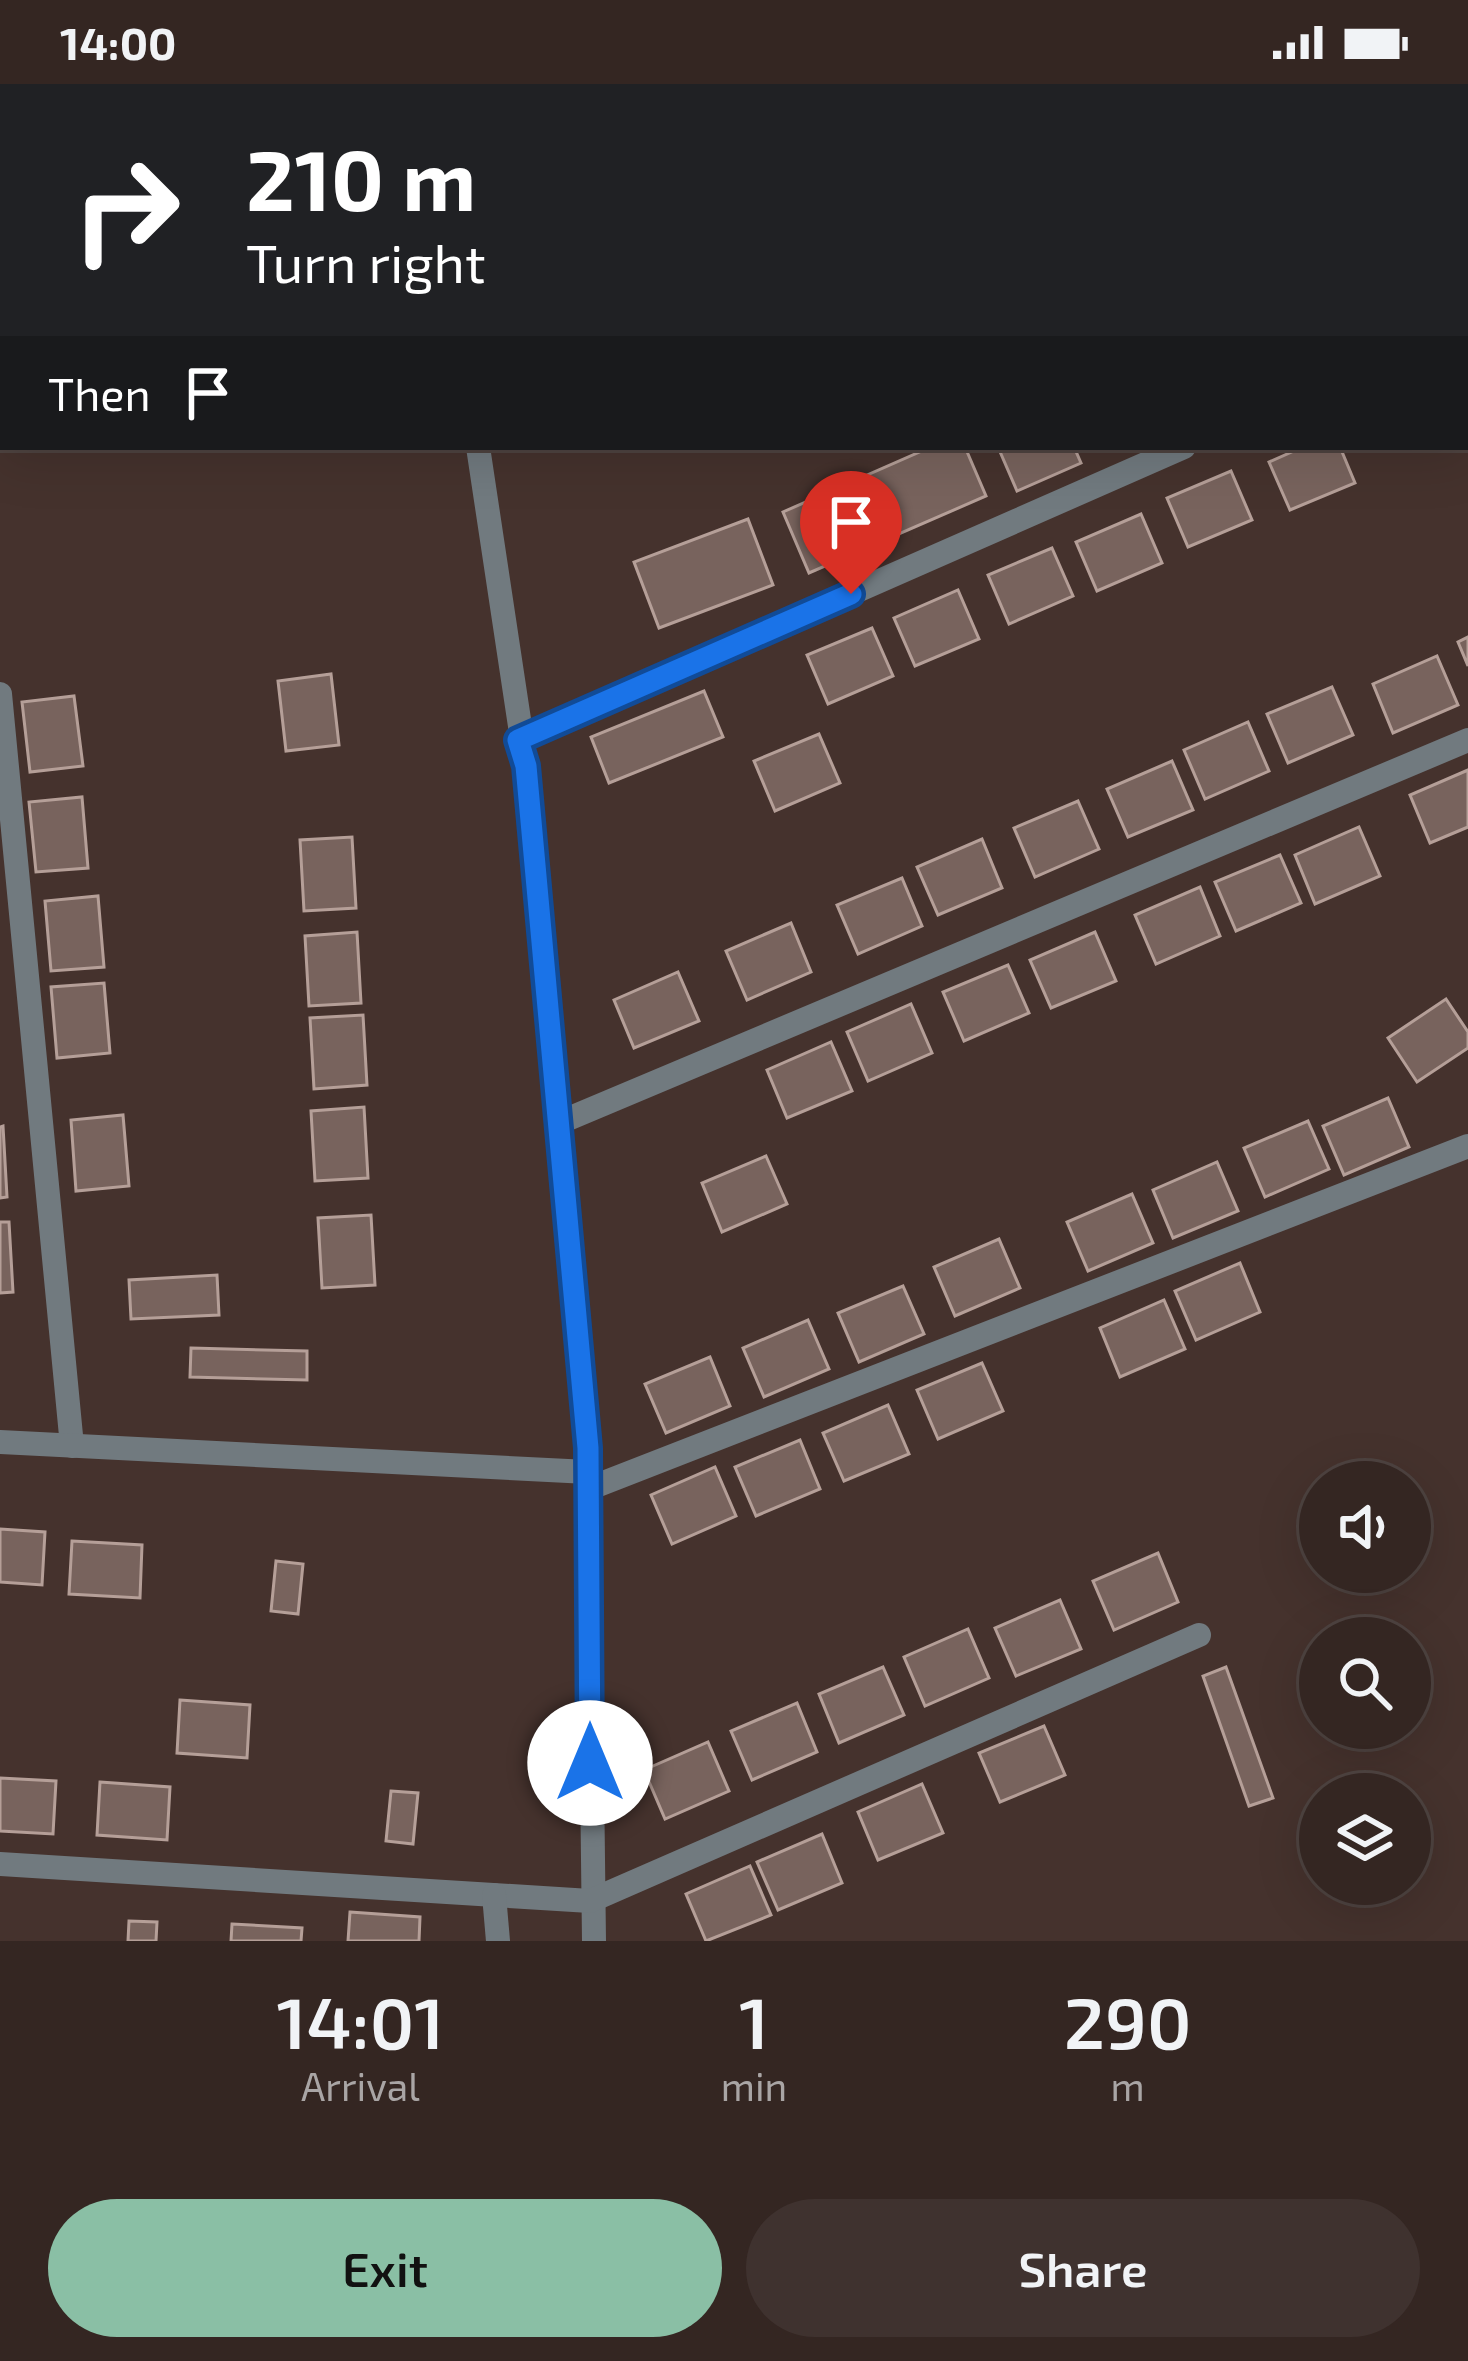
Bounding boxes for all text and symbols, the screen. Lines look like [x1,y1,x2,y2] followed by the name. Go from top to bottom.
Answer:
[60,15,176,69] text: 14:00
[246,127,476,228] text: 210 m
[48,132,204,288] icon: right
[246,229,486,294] text: Turn right
[175,360,241,426] icon: arrive
[48,366,151,420] text: Then
[800,471,902,594] pin
[818,489,884,555] icon: arrive
[1299,1461,1431,1905] map controls
[1299,1461,1431,1593] button: sound
[1299,1617,1431,1749] button: search
[527,1700,653,1826] position arrow
[1299,1773,1431,1905] button: layers
[276,1977,444,2063] text: 14:01
[739,1977,769,2063] text: 1
[1064,1977,1191,2063] text: 290
[301,2062,420,2109] text: Arrival
[721,2062,787,2109] text: min
[1111,2062,1145,2109] text: m
[48,2199,722,2337] button: Exit
[746,2199,1420,2337] button: Share

